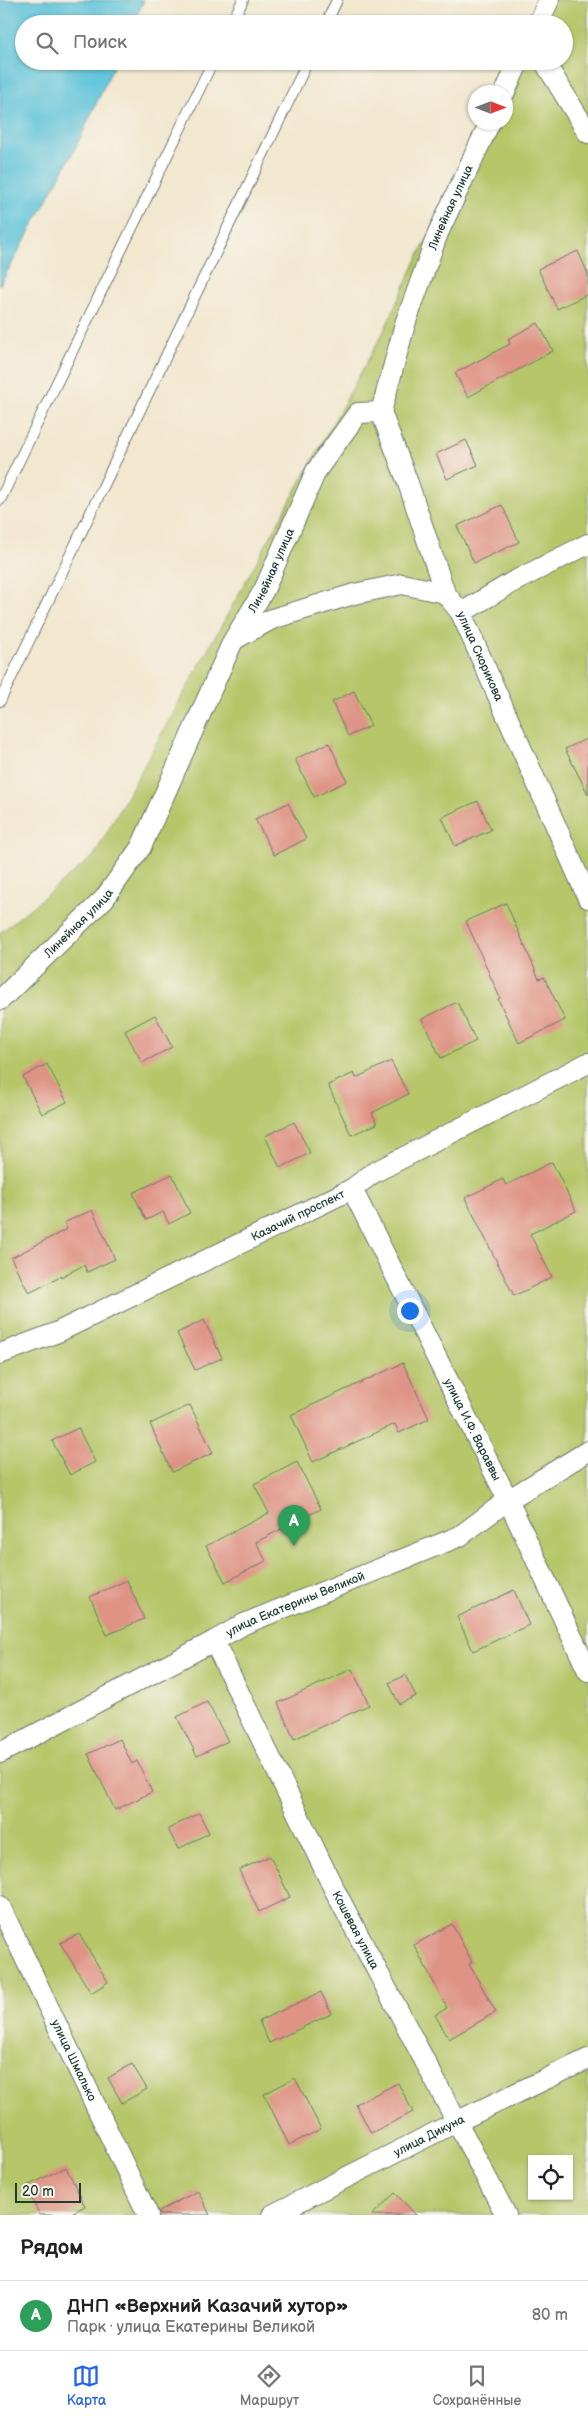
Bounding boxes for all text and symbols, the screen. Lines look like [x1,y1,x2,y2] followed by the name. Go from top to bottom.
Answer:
[15,15,573,70] search box
[33,29,61,57] icon: search
[73,31,127,54] text: Поиск
[468,85,513,130] north arrow
[425,163,477,253] street label: Линейная улица
[245,526,298,616] street label: Линейная улица
[453,609,506,704] street label: улица Скорикова
[40,886,117,962] street label: Линейная улица
[249,1186,348,1245] street label: Казачий проспект
[397,1298,423,1324] your location
[440,1376,504,1483] street label: улица И.Ф. Вараввы
[278,1505,310,1546] pin: A
[223,1569,367,1641] street label: улица Екатерины Великой
[328,1889,382,1972] street label: Кошевая улица
[48,2017,99,2104] street label: улица Шмалько
[391,2112,467,2160] street label: улица Дикуна
[528,2155,573,2200] map controls
[528,2155,573,2200] button: locate
[15,2180,81,2203] scale bar
[22,2183,54,2200] text: 20 m
[20,2235,83,2260] text: Рядом
[67,2295,348,2318] text: ДНП «Верхний Казачий хутор»
[31,2306,41,2325] text: A
[532,2306,568,2325] text: 80 m
[67,2318,315,2337] text: Парк · улица Екатерины Великой
[67,2362,106,2409] tab: Карта
[240,2362,299,2409] tab: Маршрут
[433,2362,521,2409] tab: Сохранённые

